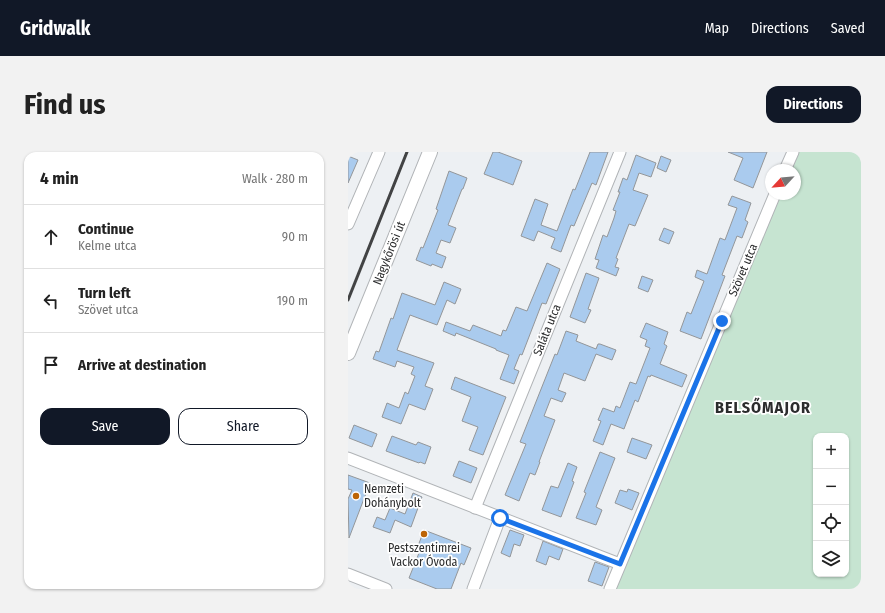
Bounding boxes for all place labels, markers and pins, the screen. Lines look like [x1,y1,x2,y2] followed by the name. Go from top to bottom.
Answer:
[364,482,421,510] place label: Nemzeti Dohánybolt
[351,491,361,501] marker: Nemzeti Dohánybolt
[419,529,429,539] marker: Pestszentimrei Vackor Óvoda
[388,541,460,569] place label: Pestszentimrei Vackor Óvoda

